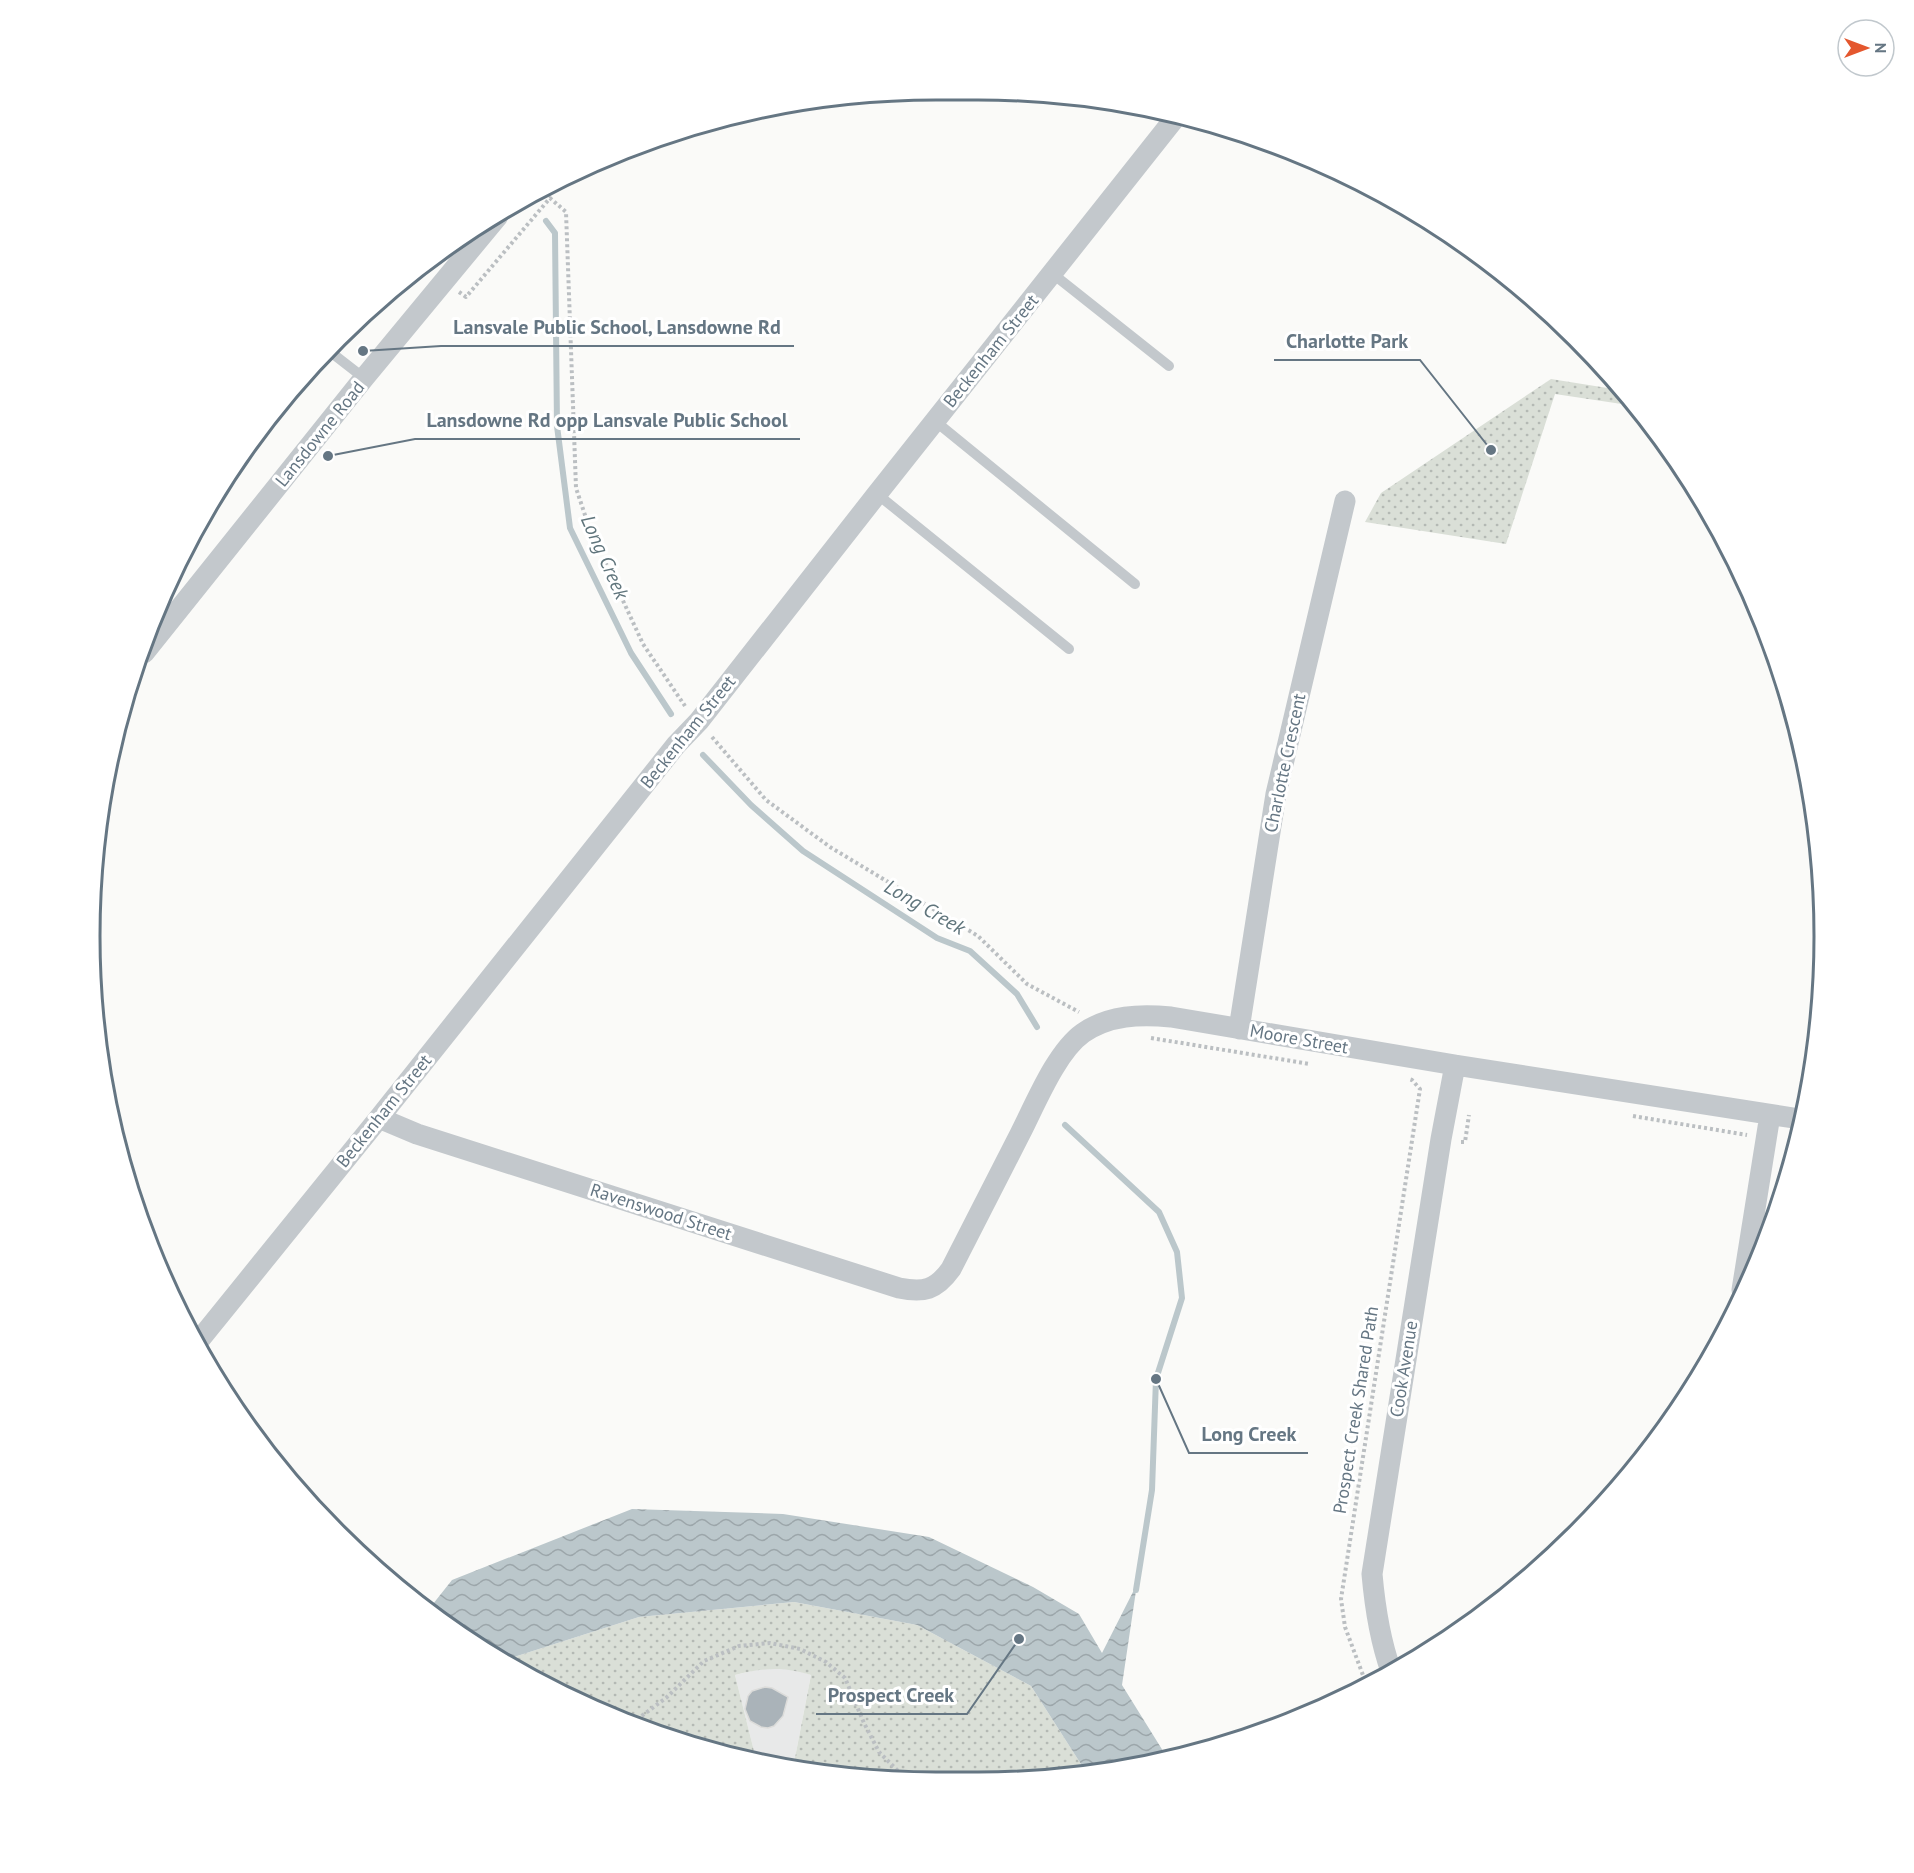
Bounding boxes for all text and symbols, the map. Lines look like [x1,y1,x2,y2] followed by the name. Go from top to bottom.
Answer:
[1836,18,1896,78] north arrow
[1871,43,1891,53] text: N
[938,289,1043,412] street label: Beckenham Street
[441,308,794,346] callout: Lansvale Public School, Lansdowne Rd
[453,314,781,340] text: Lansvale Public School, Lansdowne Rd
[1274,322,1420,360] callout: Charlotte Park
[1286,328,1408,354] text: Charlotte Park
[270,376,369,491] street label: Lansdowne Road
[415,401,800,439] callout: Lansdowne Rd opp Lansvale Public School
[426,407,788,433] text: Lansdowne Rd opp Lansvale Public School
[575,511,635,604] water label: Long Creek
[635,670,740,793] street label: Beckenham Street
[1259,691,1310,835] street label: Charlotte Crescent
[880,873,971,941] water label: Long Creek
[1248,1019,1350,1058] street label: Moore Street
[331,1049,436,1172] street label: Beckenham Street
[588,1178,735,1245] street label: Ravenswood Street
[1328,1304,1383,1515] street label: Prospect Creek Shared Path
[1385,1319,1422,1419] street label: Cook Avenue
[1189,1415,1308,1453] callout: Long Creek
[1202,1421,1297,1447] text: Long Creek
[816,1676,967,1714] callout: Prospect Creek
[828,1682,954,1708] text: Prospect Creek

